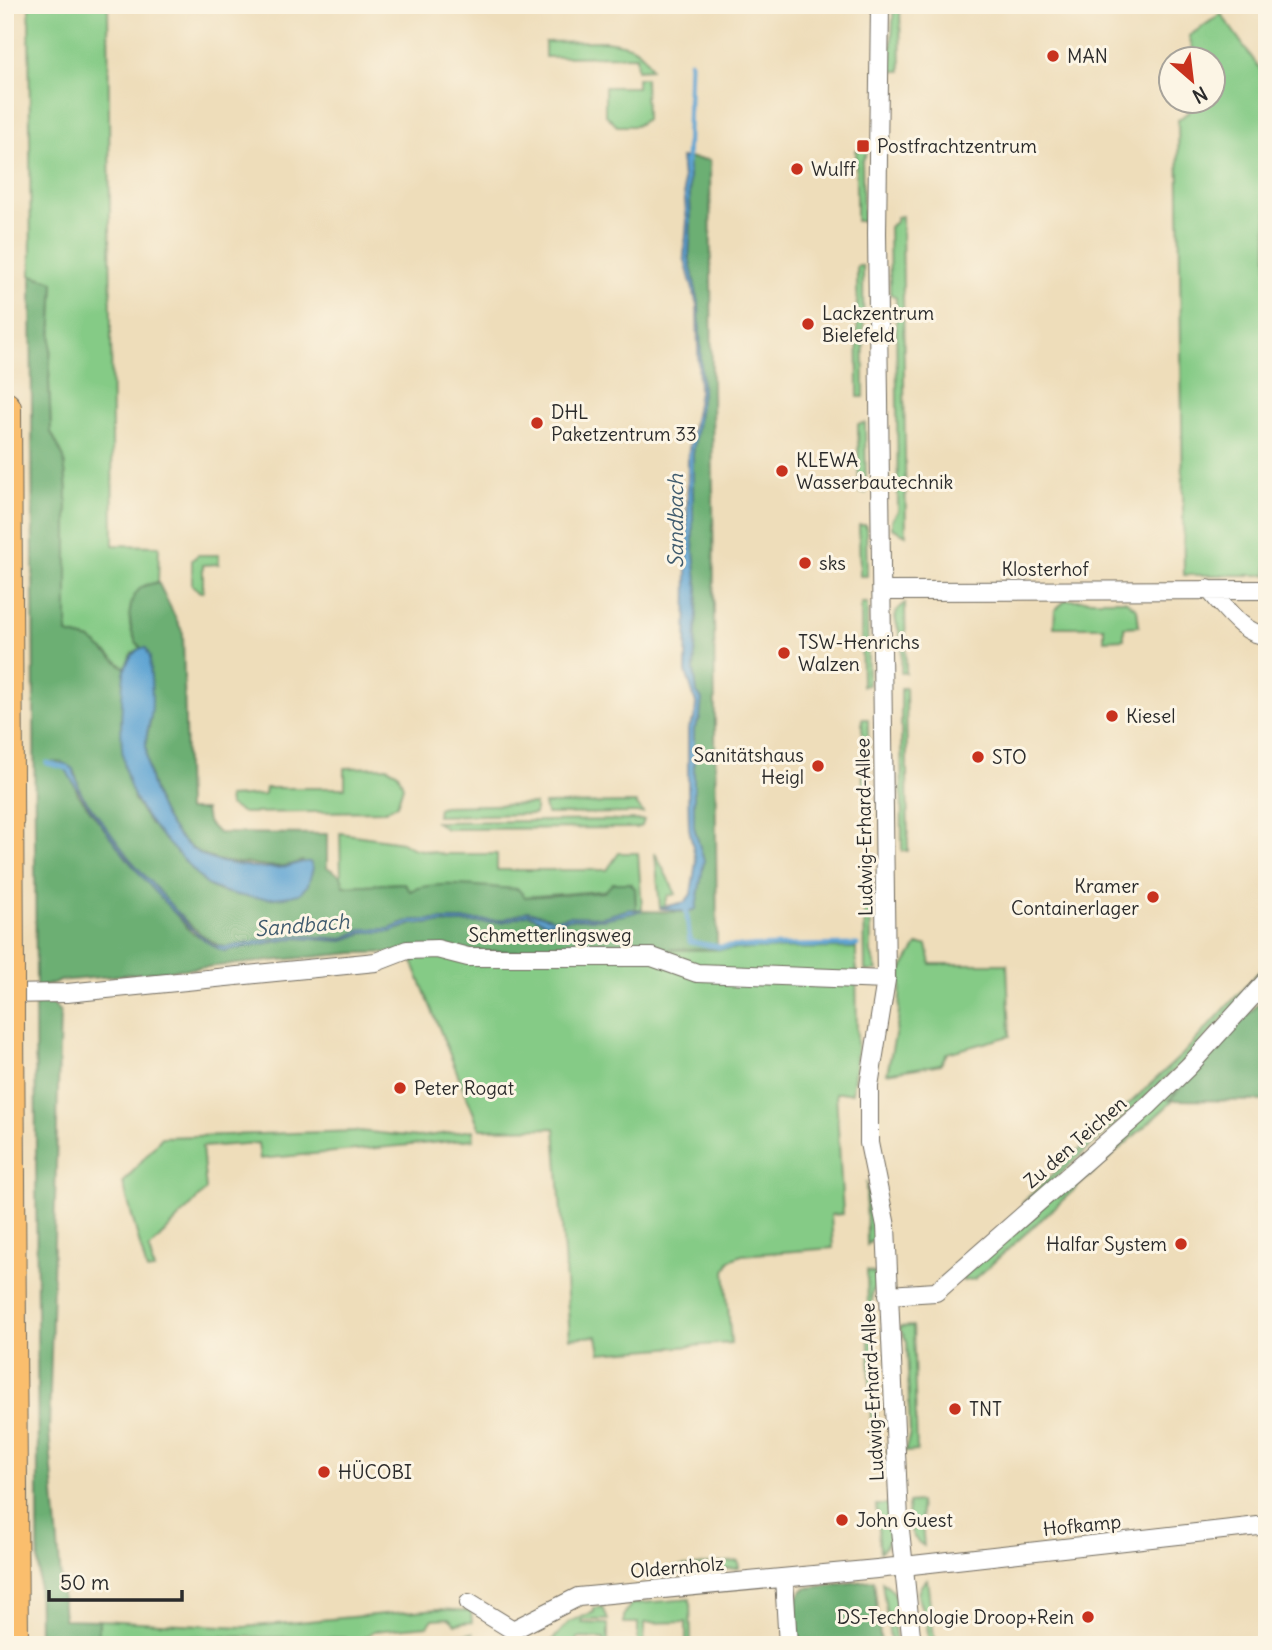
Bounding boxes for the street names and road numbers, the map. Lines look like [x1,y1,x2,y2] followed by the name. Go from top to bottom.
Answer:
[1001,557,1089,581] street label: Klosterhof
[850,738,878,916] street label: Ludwig-Erhard-Allee
[468,923,632,947] street label: Schmetterlingsweg
[1019,1091,1131,1193] street label: Zu den Teichen
[855,1302,889,1482] street label: Ludwig-Erhard-Allee
[1042,1509,1122,1541] street label: Hofkamp
[629,1551,725,1583] street label: Oldernholz

